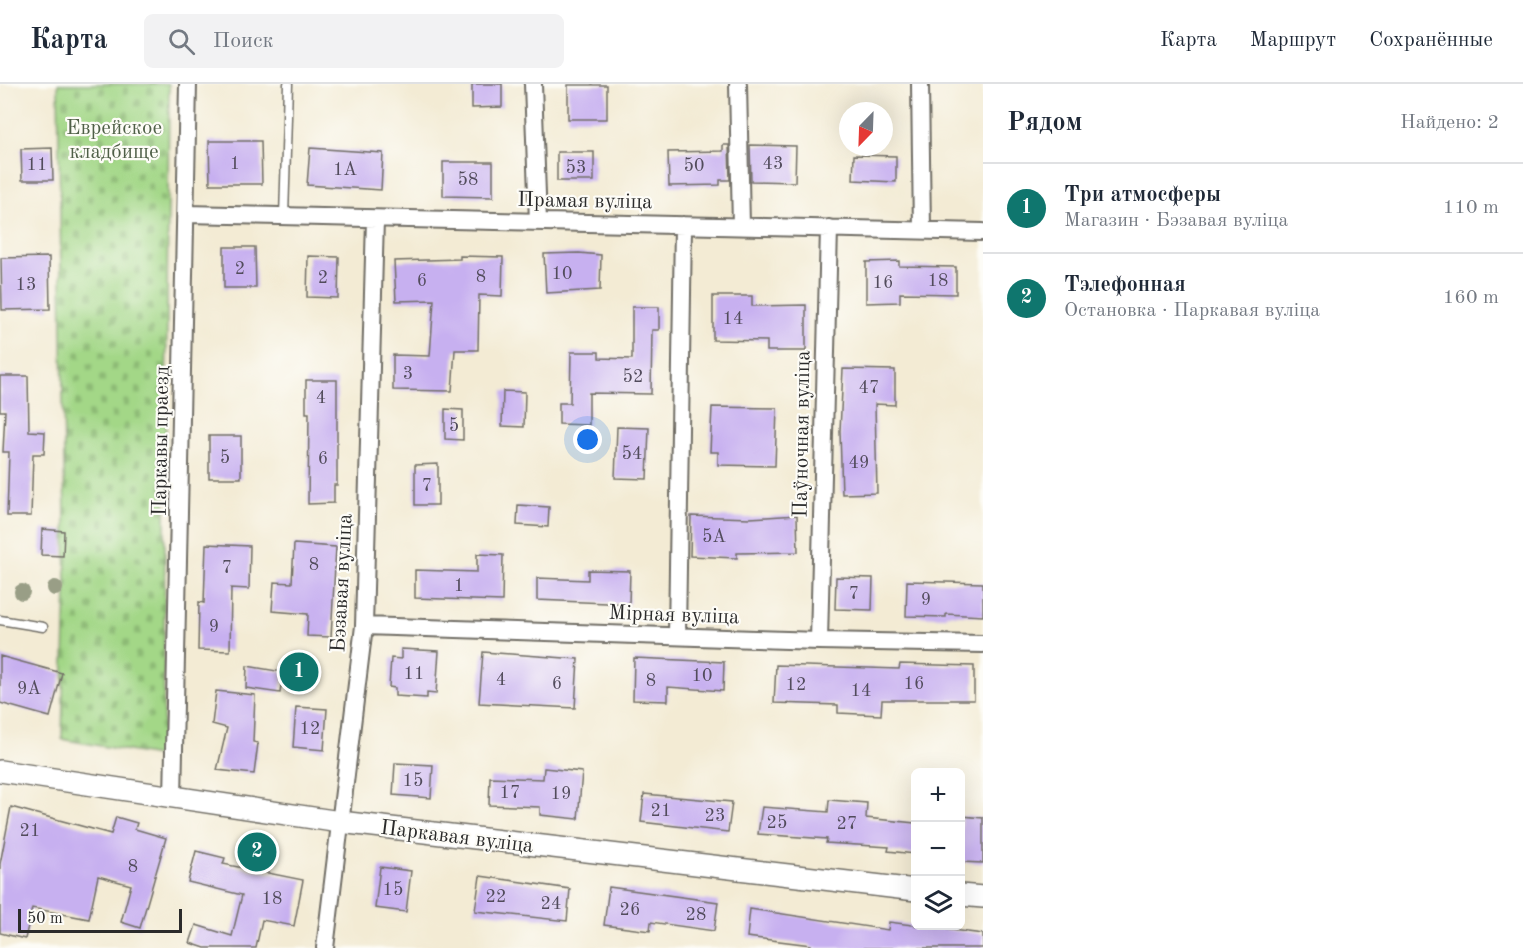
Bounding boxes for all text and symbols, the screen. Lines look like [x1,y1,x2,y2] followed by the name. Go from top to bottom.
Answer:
[144,14,564,68] search box
[165,25,198,58] icon: search
[30,27,108,55] text: Карта
[213,30,274,52] text: Поиск
[1160,30,1217,51] text: Карта
[1250,30,1336,51] text: Маршрут
[1369,30,1493,51] text: Сохранённые
[839,102,893,156] north arrow
[1007,110,1082,136] text: Рядом
[1400,113,1499,133] text: Найдено: 2
[66,118,162,163] park label: Еврейское кладбище
[230,155,240,173] house number: 1
[763,155,783,173] house number: 43
[27,156,47,174] house number: 11
[684,157,704,175] house number: 50
[566,159,586,177] house number: 53
[333,161,357,179] house number: 1А
[458,171,478,189] house number: 58
[1064,184,1221,206] text: Три атмосферы
[517,190,653,213] street label: Прамая вуліца
[1021,198,1032,218] text: 1
[1443,198,1499,218] text: 110 m
[1064,211,1288,231] text: Магазин · Бэзавая вуліца
[235,260,245,278] house number: 2
[552,265,572,283] house number: 10
[476,268,486,286] house number: 8
[318,269,328,287] house number: 2
[417,272,427,290] house number: 6
[928,272,948,290] house number: 18
[873,274,893,292] house number: 16
[1064,274,1186,296] text: Тэлефонная
[16,276,36,294] house number: 13
[1021,288,1032,308] text: 2
[1443,288,1499,308] text: 160 m
[1064,301,1320,321] text: Остановка · Паркавая вуліца
[723,310,743,328] house number: 14
[791,350,814,518] street label: Паўночная вуліца
[150,365,173,516] street label: Паркавы праезд
[403,365,413,383] house number: 3
[623,368,643,386] house number: 52
[859,379,879,397] house number: 47
[316,389,326,407] house number: 4
[449,417,459,435] house number: 5
[573,425,602,454] your location
[622,445,642,463] house number: 54
[220,449,230,467] house number: 5
[318,450,328,468] house number: 6
[849,454,869,472] house number: 49
[422,477,432,495] house number: 7
[328,513,357,653] street label: Бэзавая вуліца
[702,528,726,546] house number: 5А
[309,556,319,574] house number: 8
[222,559,232,577] house number: 7
[454,577,464,595] house number: 1
[849,585,859,603] house number: 7
[921,591,931,609] house number: 9
[608,603,740,628] street label: Мірная вуліца
[209,618,219,636] house number: 9
[280,650,318,694] pin: 1
[404,665,424,683] house number: 11
[692,667,712,685] house number: 10
[496,671,506,689] house number: 4
[646,672,656,690] house number: 8
[552,675,562,693] house number: 6
[904,675,924,693] house number: 16
[786,676,806,694] house number: 12
[17,680,41,698] house number: 9А
[851,682,871,700] house number: 14
[300,720,320,738] house number: 12
[911,768,965,930] map controls
[911,768,965,822] button: +
[403,772,423,790] house number: 15
[500,784,520,802] house number: 17
[551,785,571,803] house number: 19
[651,802,671,820] house number: 21
[705,807,725,825] house number: 23
[767,814,787,832] house number: 25
[837,815,857,833] house number: 27
[379,818,535,857] street label: Паркавая вуліца
[20,822,40,840] house number: 21
[911,822,965,876] button: −
[238,830,276,874] pin: 2
[128,858,138,876] house number: 8
[911,876,965,930] button: layers
[383,881,403,899] house number: 15
[486,888,506,906] house number: 22
[262,890,282,908] house number: 18
[541,895,561,913] house number: 24
[620,901,640,919] house number: 26
[18,906,182,934] scale bar
[686,906,706,924] house number: 28
[27,911,63,927] text: 50 m

